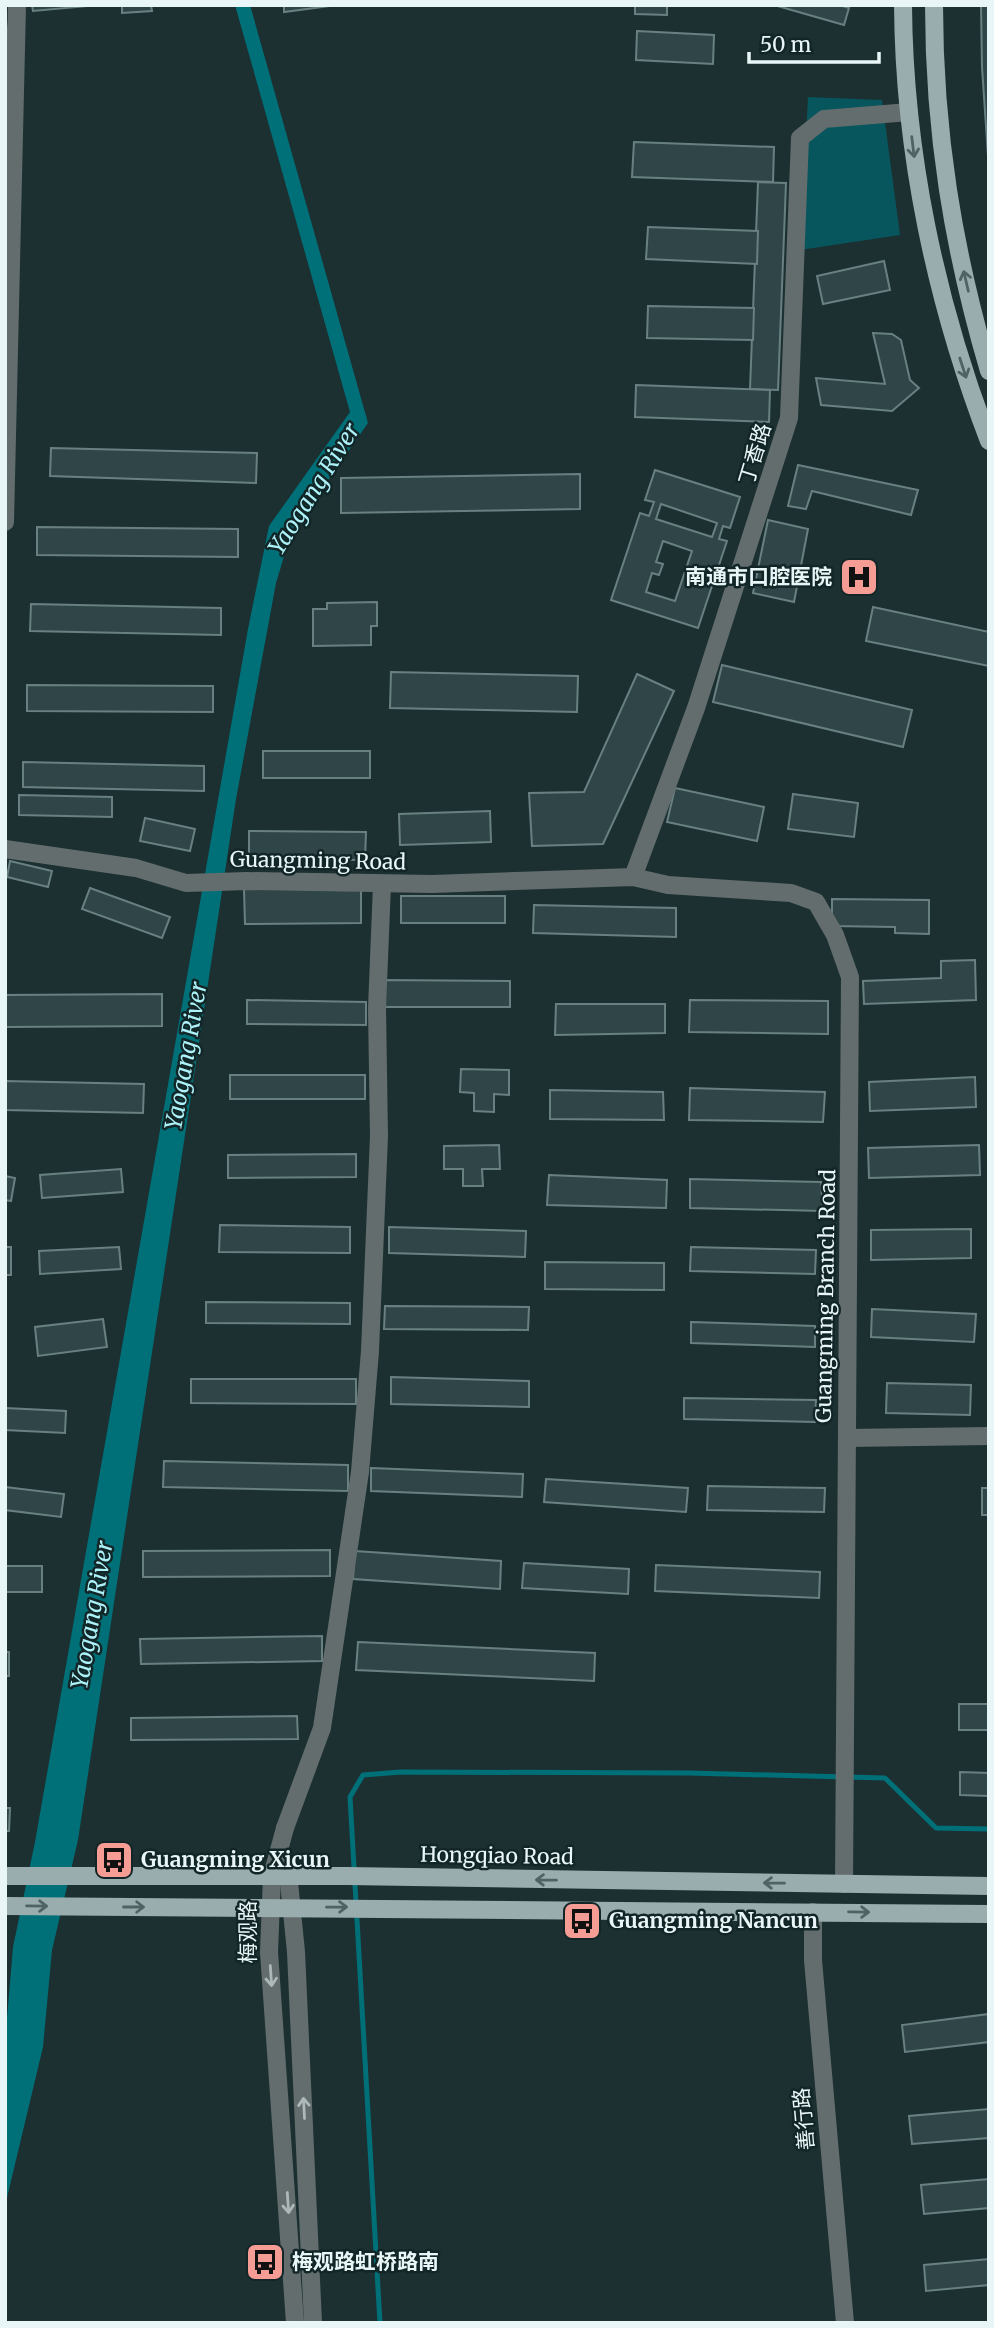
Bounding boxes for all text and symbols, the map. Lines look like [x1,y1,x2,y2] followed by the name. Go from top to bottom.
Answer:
[749,21,878,65] scale bar
[760,31,811,58] text: 50 m
[906,135,919,157] one-way arrow
[958,270,972,293] one-way arrow
[958,357,970,379] one-way arrow
[262,417,366,560] water label: Yaogang River
[732,420,777,488] street label: 丁香路
[838,556,880,598] hospital icon: 南通市口腔医院
[685,563,832,590] place label: 南通市口腔医院
[230,845,407,876] street label: Guangming Road
[158,979,213,1132] water label: Yaogang River
[810,1169,841,1423] street label: Guangming Branch Road
[64,1538,119,1691] water label: Yaogang River
[93,1839,135,1881] bus stop icon: Guangming Xicun
[420,1841,574,1870] street label: Hongqiao Road
[141,1846,330,1873] place label: Guangming Xicun
[535,1873,558,1886] one-way arrow
[762,1877,785,1890] one-way arrow
[26,1900,49,1913] one-way arrow
[123,1900,146,1914] one-way arrow
[326,1900,349,1914] one-way arrow
[561,1900,603,1942] bus stop icon: Guangming Nancun
[234,1901,261,1964] street label: 梅观路
[847,1905,870,1919] one-way arrow
[609,1907,818,1934] place label: Guangming Nancun
[264,1964,277,1987] one-way arrow
[787,2086,820,2152] street label: 善行路
[297,2097,310,2120] one-way arrow
[282,2191,295,2214] one-way arrow
[244,2241,286,2283] bus stop icon: 梅观路虹桥路南
[292,2248,439,2275] place label: 梅观路虹桥路南

